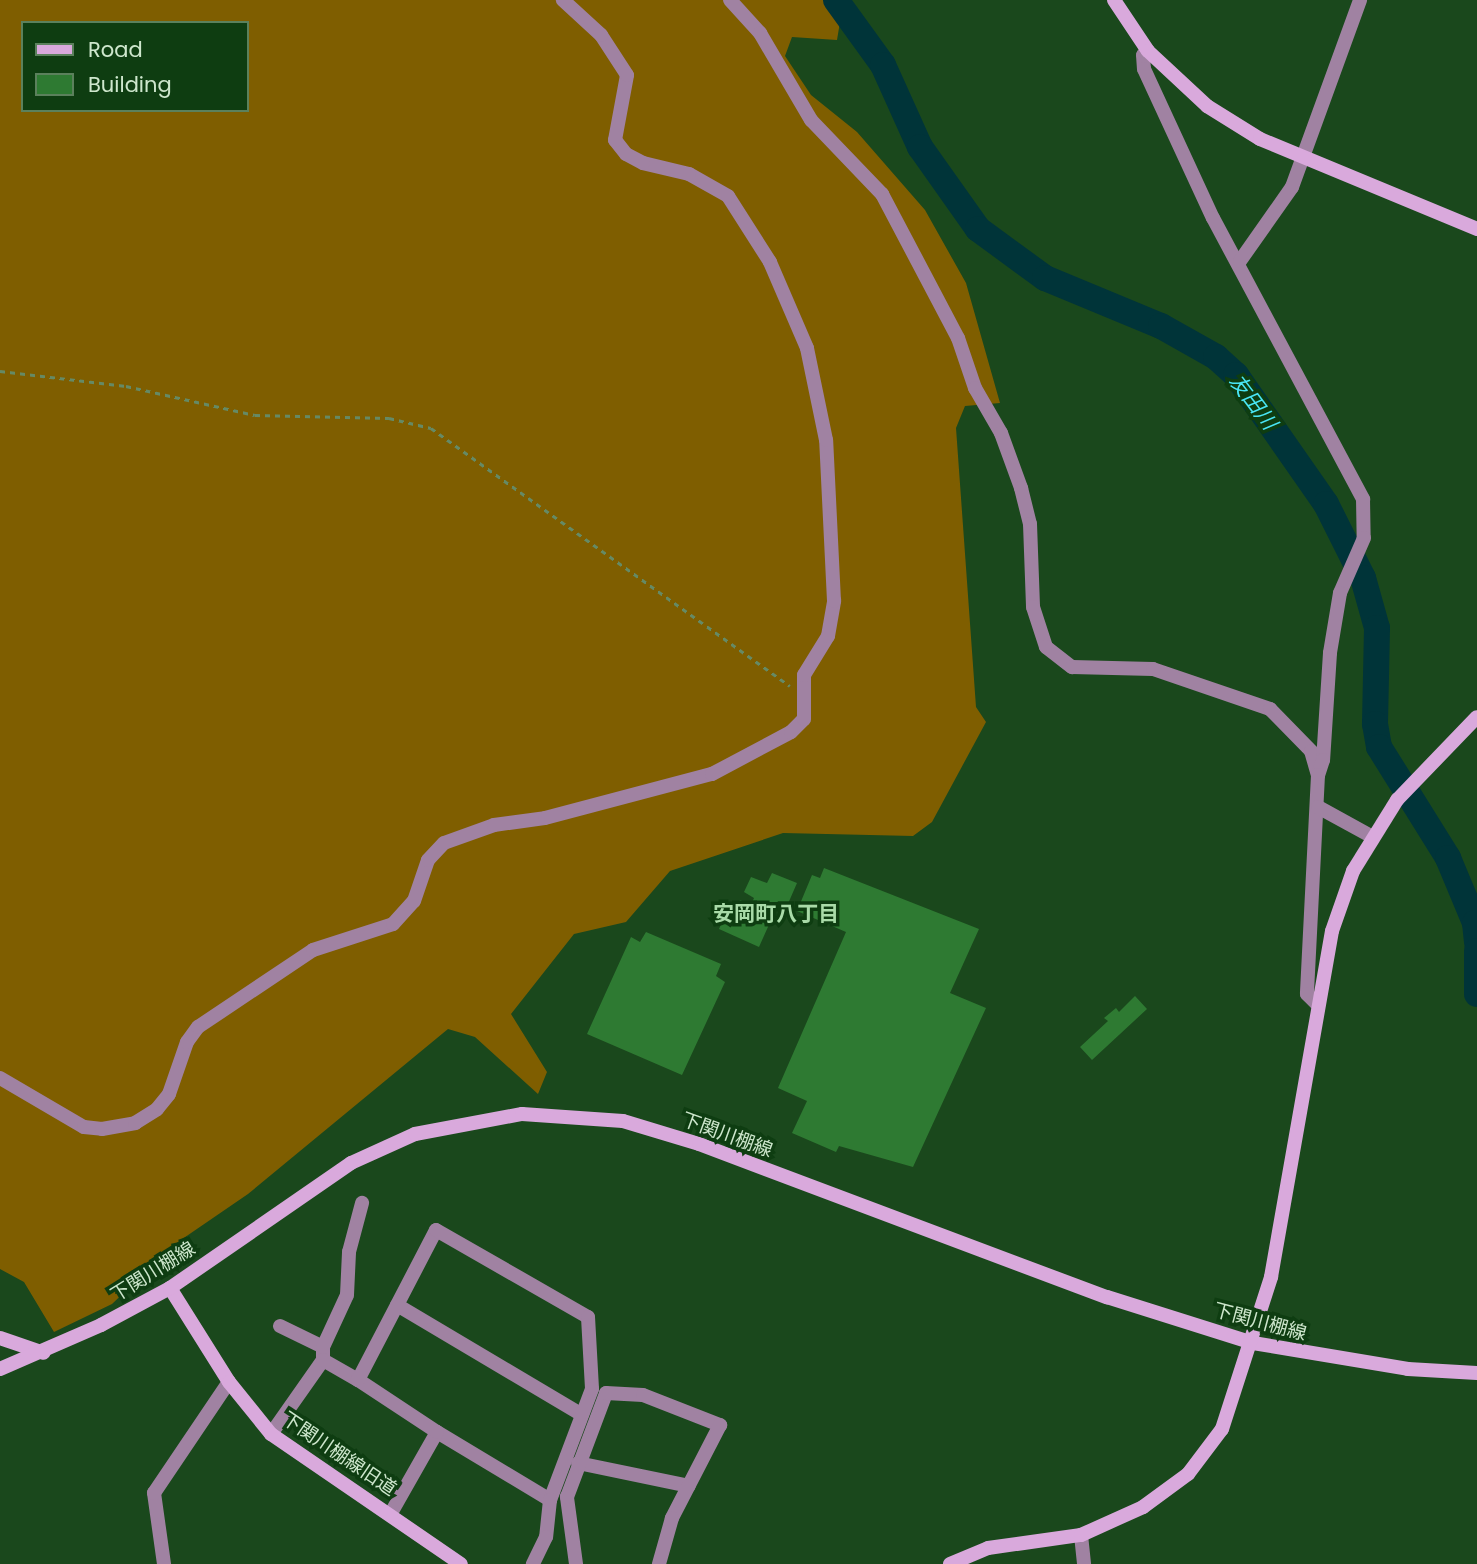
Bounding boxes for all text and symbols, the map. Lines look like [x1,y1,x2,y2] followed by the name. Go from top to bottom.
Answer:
[21,21,248,112] legend
[88,35,143,64] text: Road
[88,70,172,99] text: Building
[1224,369,1282,435] water label: 友田川
[713,901,839,927] district label: 安岡町八丁目
[678,1108,776,1162] street label: 下関川棚線
[107,1237,199,1307] street label: 下関川棚線
[1211,1299,1309,1345] street label: 下関川棚線
[277,1407,401,1501] street label: 下関川棚線旧道

